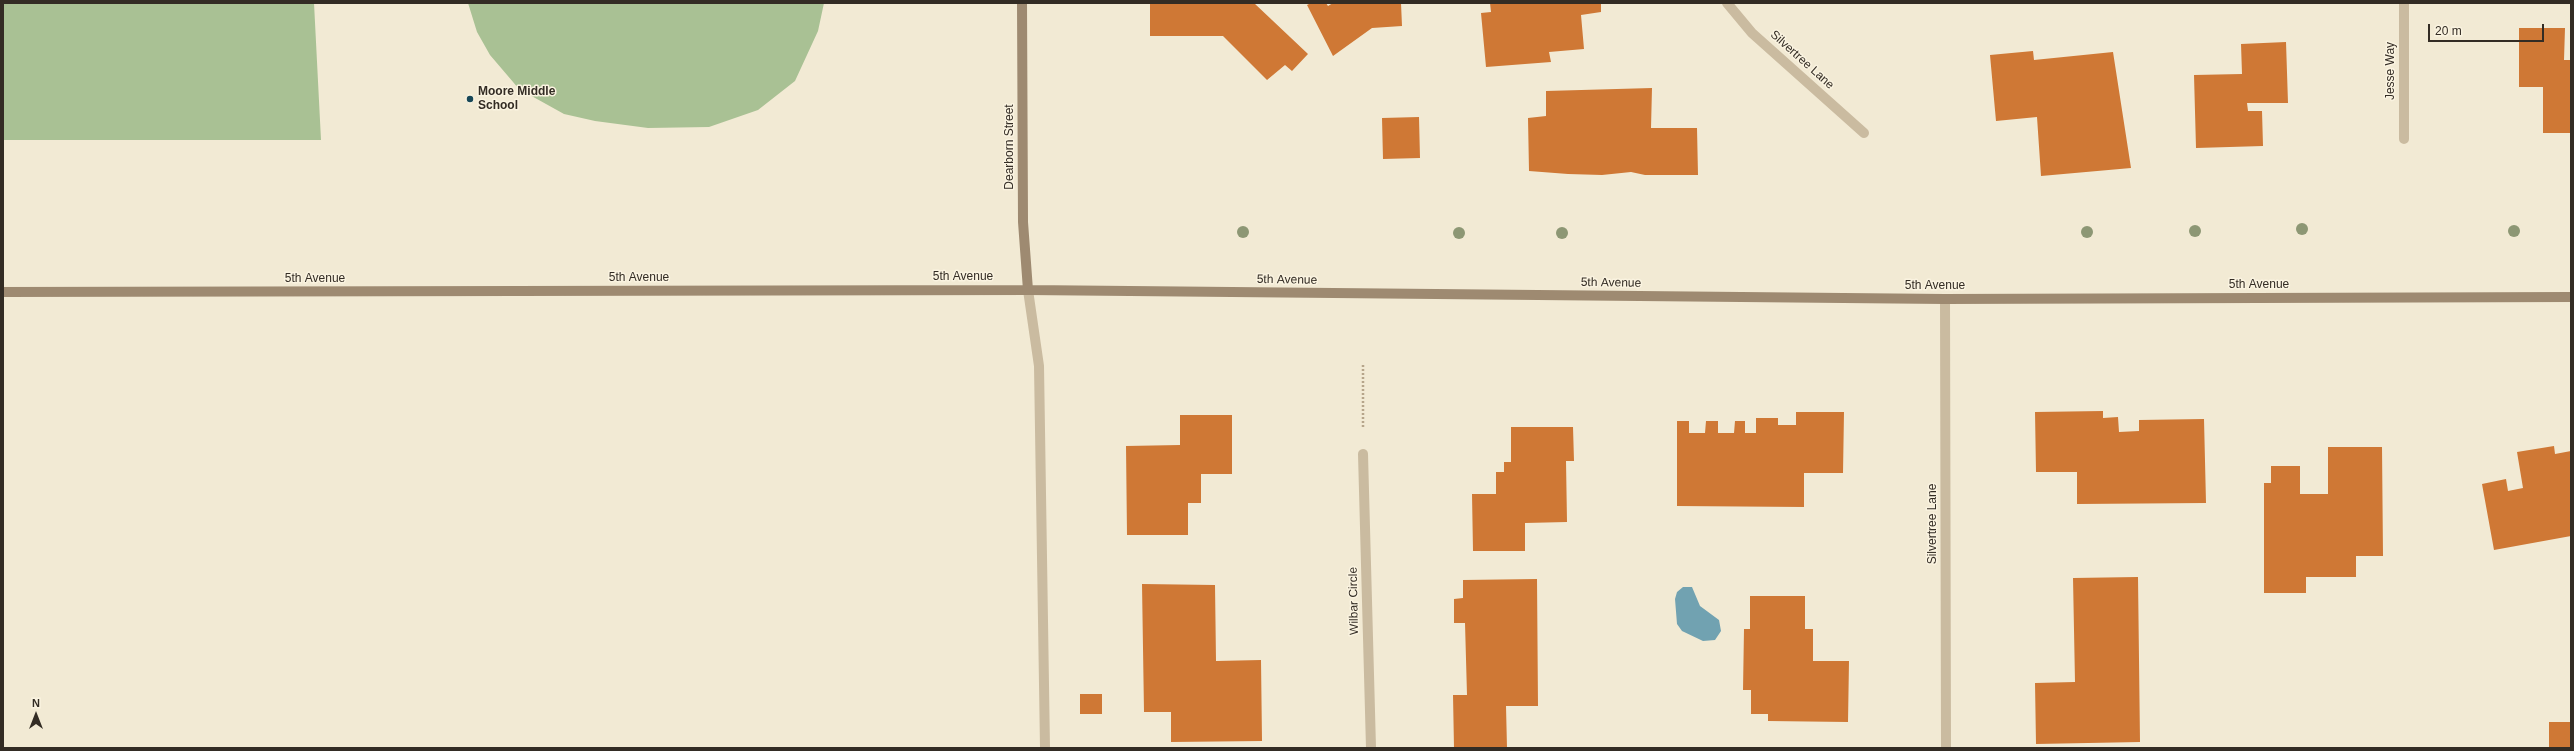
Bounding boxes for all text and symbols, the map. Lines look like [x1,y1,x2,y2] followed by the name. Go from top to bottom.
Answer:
[2430,16,2546,42] scale bar
[2435,24,2462,38] text: 20 m
[1767,28,1837,92] street label: Silvertree Lane
[2384,42,2398,100] street label: Jesse Way
[478,85,555,113] place label: Moore Middle School
[465,94,475,104] marker: Moore Middle School
[1003,104,1017,190] street label: Dearborn Street
[933,270,993,284] street label: 5th Avenue
[609,271,669,285] street label: 5th Avenue
[285,272,345,286] street label: 5th Avenue
[1257,272,1317,288] street label: 5th Avenue
[1581,275,1641,291] street label: 5th Avenue
[2229,278,2289,292] street label: 5th Avenue
[1905,279,1965,293] street label: 5th Avenue
[1926,484,1940,564] street label: Silvertree Lane
[1346,567,1362,635] street label: Wilbar Circle
[16,695,56,735] north arrow
[32,697,40,709] text: N

